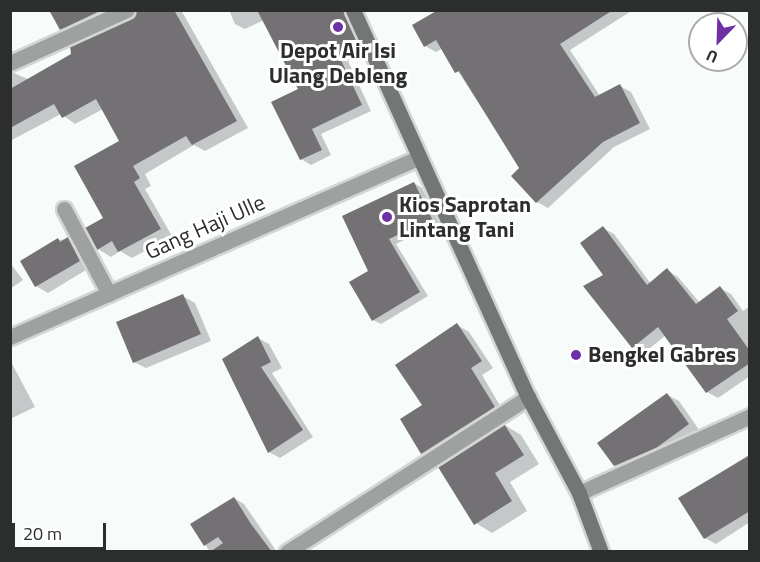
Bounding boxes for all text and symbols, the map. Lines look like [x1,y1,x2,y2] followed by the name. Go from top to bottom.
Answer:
[688,12,748,72] north arrow
[331,20,345,34] marker: Depot Air Isi Ulang Debleng
[269,37,407,88] place label: Depot Air Isi Ulang Debleng
[702,44,721,70] text: U
[141,189,269,265] street label: Gang Haji Ulle
[399,191,531,242] place label: Kios Saprotan Lintang Tani
[380,210,394,224] marker: Kios Saprotan Lintang Tani
[588,342,736,368] place label: Bengkel Gabres
[569,348,583,362] marker: Bengkel Gabres
[15,511,110,549] scale bar
[23,520,62,547] text: 20 m

